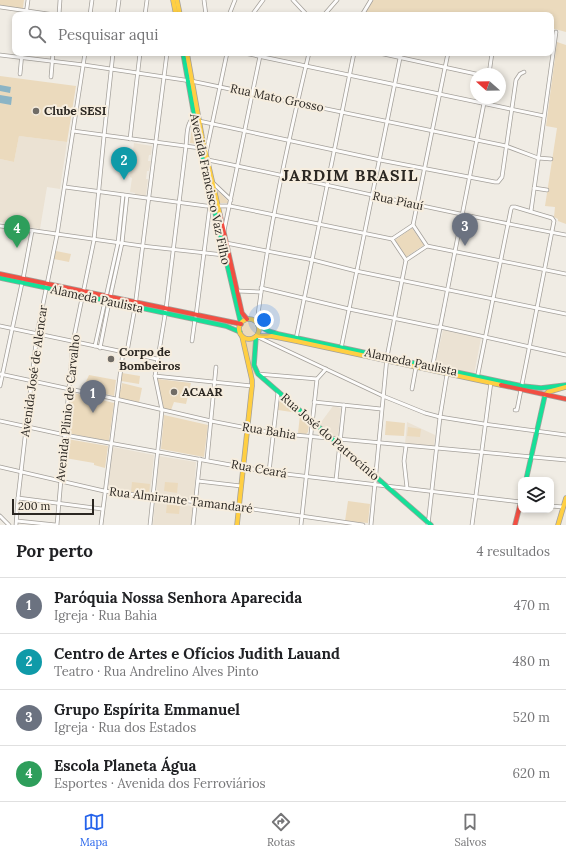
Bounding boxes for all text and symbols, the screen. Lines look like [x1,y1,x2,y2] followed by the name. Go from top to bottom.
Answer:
[12,12,554,56] search box
[26,23,48,45] icon: search
[58,25,158,44] text: Pesquisar aqui
[470,68,506,104] north arrow
[229,80,325,115] street label: Rua Mato Grosso
[44,103,107,118] place label: Clube SESI
[31,106,41,116] marker: Clube SESI
[187,111,234,266] street label: Avenida Francisco Vaz Filho
[111,147,137,180] pin: 2
[282,165,418,185] district label: JARDIM BRASIL
[371,188,425,213] street label: Rua Piauí
[452,213,478,246] pin: 3
[4,215,30,248] pin: 4
[49,281,145,316] street label: Alameda Paulista
[17,303,50,439] street label: Avenida José de Alencar
[254,310,274,330] your location
[52,334,83,483] street label: Avenida Plínio de Carvalho
[119,344,180,373] place label: Corpo de Bombeiros
[363,344,459,379] street label: Alameda Paulista
[106,354,116,364] marker: Corpo de Bombeiros
[80,380,106,413] pin: 1
[182,384,223,399] place label: ACAAR
[169,387,179,397] marker: ACAAR
[278,390,383,483] street label: Rua José do Patrocínio
[241,419,297,442] street label: Rua Bahia
[230,456,288,481] street label: Rua Ceará
[518,477,554,513] map controls
[518,477,554,513] button: layers
[108,483,254,516] street label: Rua Almirante Tamandaré
[12,497,94,516] scale bar
[18,499,50,513] text: 200 m
[16,540,93,562] text: Por perto
[476,543,550,560] text: 4 resultados
[54,588,302,607] text: Paróquia Nossa Senhora Aparecida
[26,597,32,614] text: 1
[514,597,550,614] text: 470 m
[54,607,157,624] text: Igreja · Rua Bahia
[54,644,340,663] text: Centro de Artes e Ofícios Judith Lauand
[26,653,32,670] text: 2
[513,653,550,670] text: 480 m
[54,663,259,680] text: Teatro · Rua Andrelino Alves Pinto
[54,700,240,719] text: Grupo Espírita Emmanuel
[25,709,33,726] text: 3
[513,709,550,726] text: 520 m
[54,719,196,736] text: Igreja · Rua dos Estados
[54,756,196,775] text: Escola Planeta Água
[25,765,33,782] text: 4
[512,765,550,782] text: 620 m
[54,775,266,792] text: Esportes · Avenida dos Ferroviários
[80,811,108,849] tab: Mapa
[267,811,295,849] tab: Rotas
[454,811,486,849] tab: Salvos

